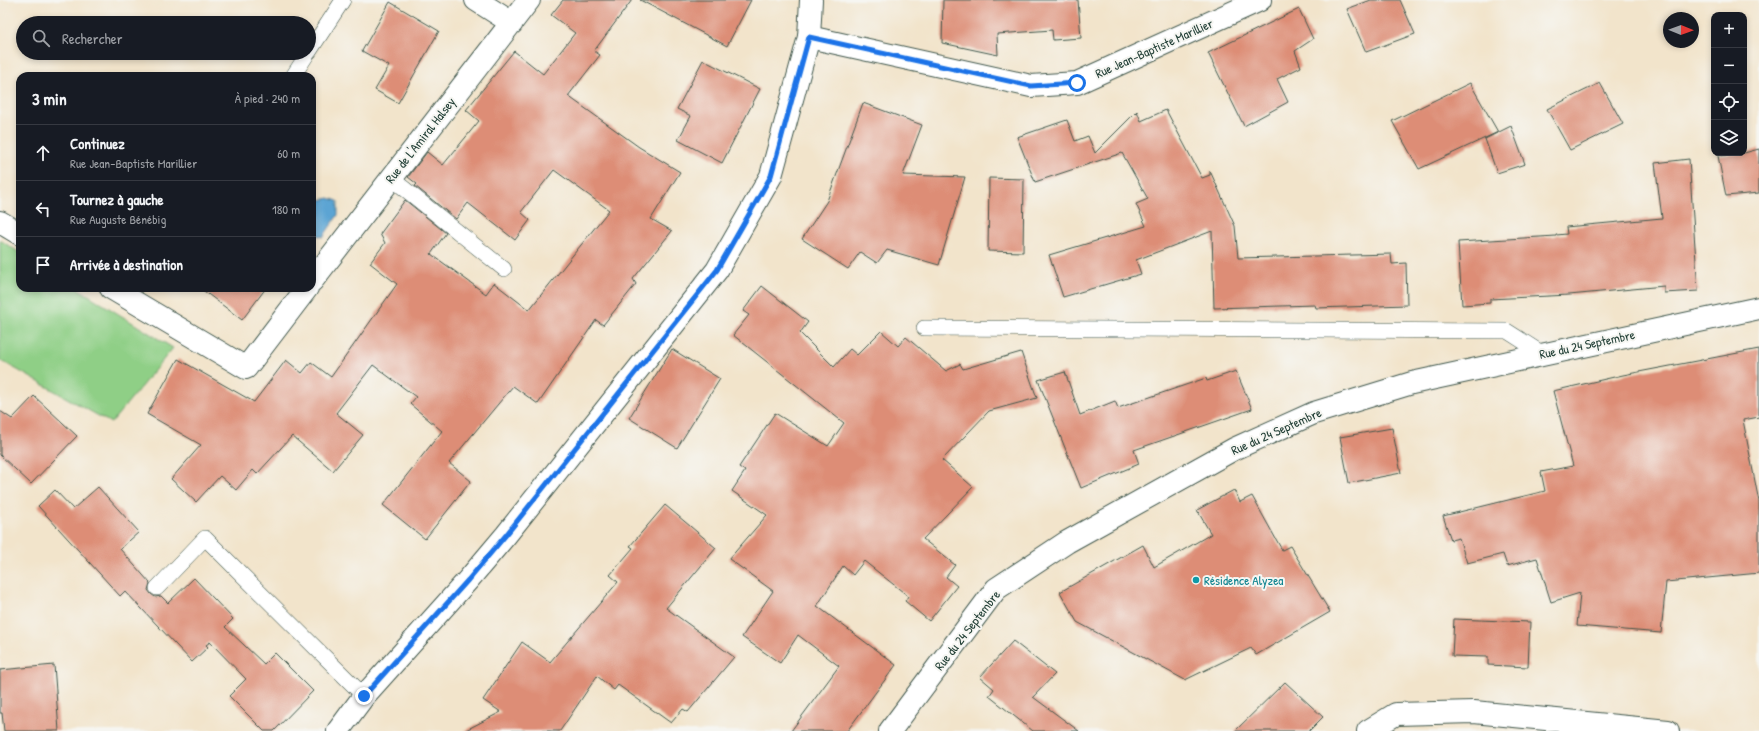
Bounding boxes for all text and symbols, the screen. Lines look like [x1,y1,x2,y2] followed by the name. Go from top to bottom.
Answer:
[1663,12,1699,48] north arrow
[1711,12,1747,156] map controls
[1711,12,1747,48] button: +
[1092,14,1216,82] street label: Rue Jean-Baptiste Marillier
[16,16,316,60] search box
[30,27,52,49] icon: search
[62,28,123,49] text: Rechercher
[1711,48,1747,84] button: −
[1068,74,1086,92] route start
[1711,84,1747,120] button: locate
[32,87,67,110] text: 3 min
[235,89,300,107] text: À pied · 240 m
[381,93,460,187] street label: Rue de L'Amiral Halsey
[1711,120,1747,156] button: layers
[70,133,125,154] text: Continuez
[32,142,54,164] icon: ahead
[277,144,300,162] text: 60 m
[70,154,197,172] text: Rue Jean-Baptiste Marillier
[70,189,163,210] text: Tournez à gauche
[32,198,54,220] icon: left
[272,200,300,218] text: 180 m
[70,210,166,228] text: Rue Auguste Bénébig
[32,254,54,276] icon: arrive
[70,254,183,275] text: Arrivée à destination
[1538,325,1636,363] street label: Rue du 24 Septembre
[1228,403,1324,459] street label: Rue du 24 Septembre
[1204,571,1283,589] place label: Résidence Alyzea
[1191,575,1201,585] marker: Résidence Alyzea
[930,586,1004,674] street label: Rue du 24 Septembre
[355,687,373,705] route end

